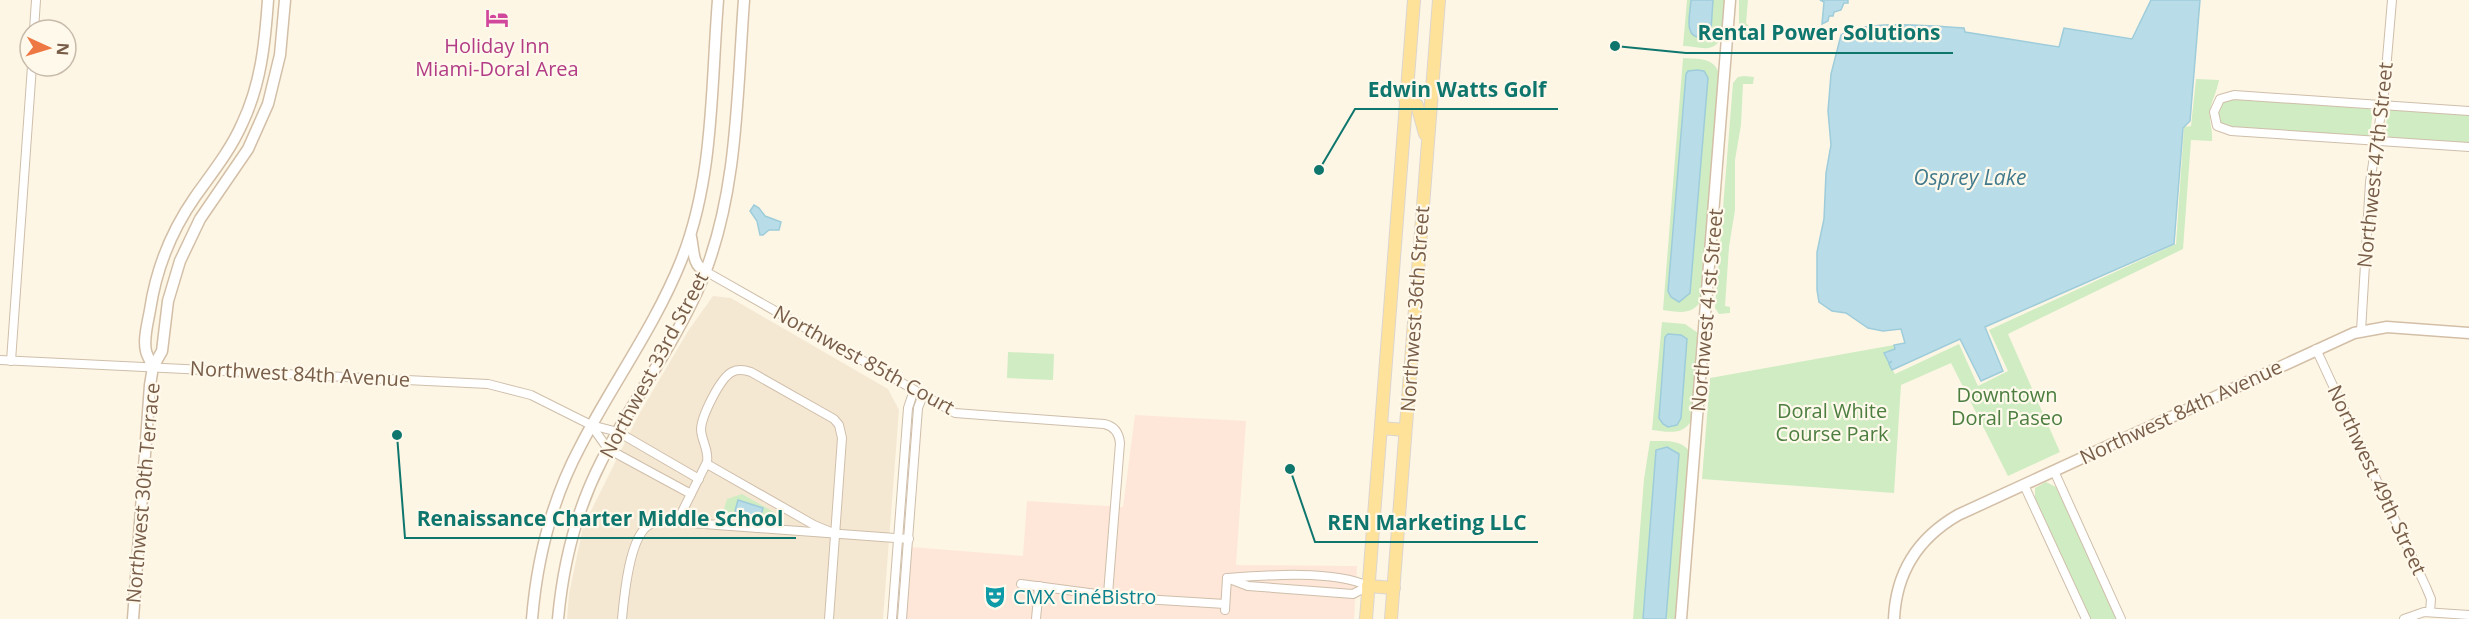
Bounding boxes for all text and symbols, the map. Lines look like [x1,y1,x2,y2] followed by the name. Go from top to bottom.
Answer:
[484,5,510,31] hotel icon: Holiday Inn Miami-Doral Area
[1686,14,1953,53] callout: Rental Power Solutions
[18,18,78,78] north arrow
[1698,18,1940,46] text: Rental Power Solutions
[415,32,579,82] place label: Holiday Inn Miami-Doral Area
[52,42,74,56] text: N
[2350,61,2399,269] street label: Northwest 47th Street
[1355,70,1558,109] callout: Edwin Watts Golf
[1368,75,1548,103] text: Edwin Watts Golf
[1914,163,2026,191] water label: Osprey Lake
[1394,205,1435,413] street label: Northwest 36th Street
[1684,207,1729,413] street label: Northwest 41st Street
[593,267,714,463] street label: Northwest 33rd Street
[769,299,960,421] street label: Northwest 85th Court
[2075,353,2286,470] street label: Northwest 84th Avenue
[189,354,411,393] street label: Northwest 84th Avenue
[2322,380,2433,579] street label: Northwest 49th Street
[1951,381,2063,431] park label: Downtown Doral Paseo
[119,382,166,604] street label: Northwest 30th Terrace
[1776,397,1889,447] park label: Doral White Course Park
[405,499,796,538] callout: Renaissance Charter Middle School
[1315,503,1538,542] callout: REN Marketing LLC
[417,504,783,532] text: Renaissance Charter Middle School
[1327,508,1527,536] text: REN Marketing LLC
[1013,583,1156,610] place label: CMX CinéBistro
[982,584,1008,610] theatre icon: CMX CinéBistro

